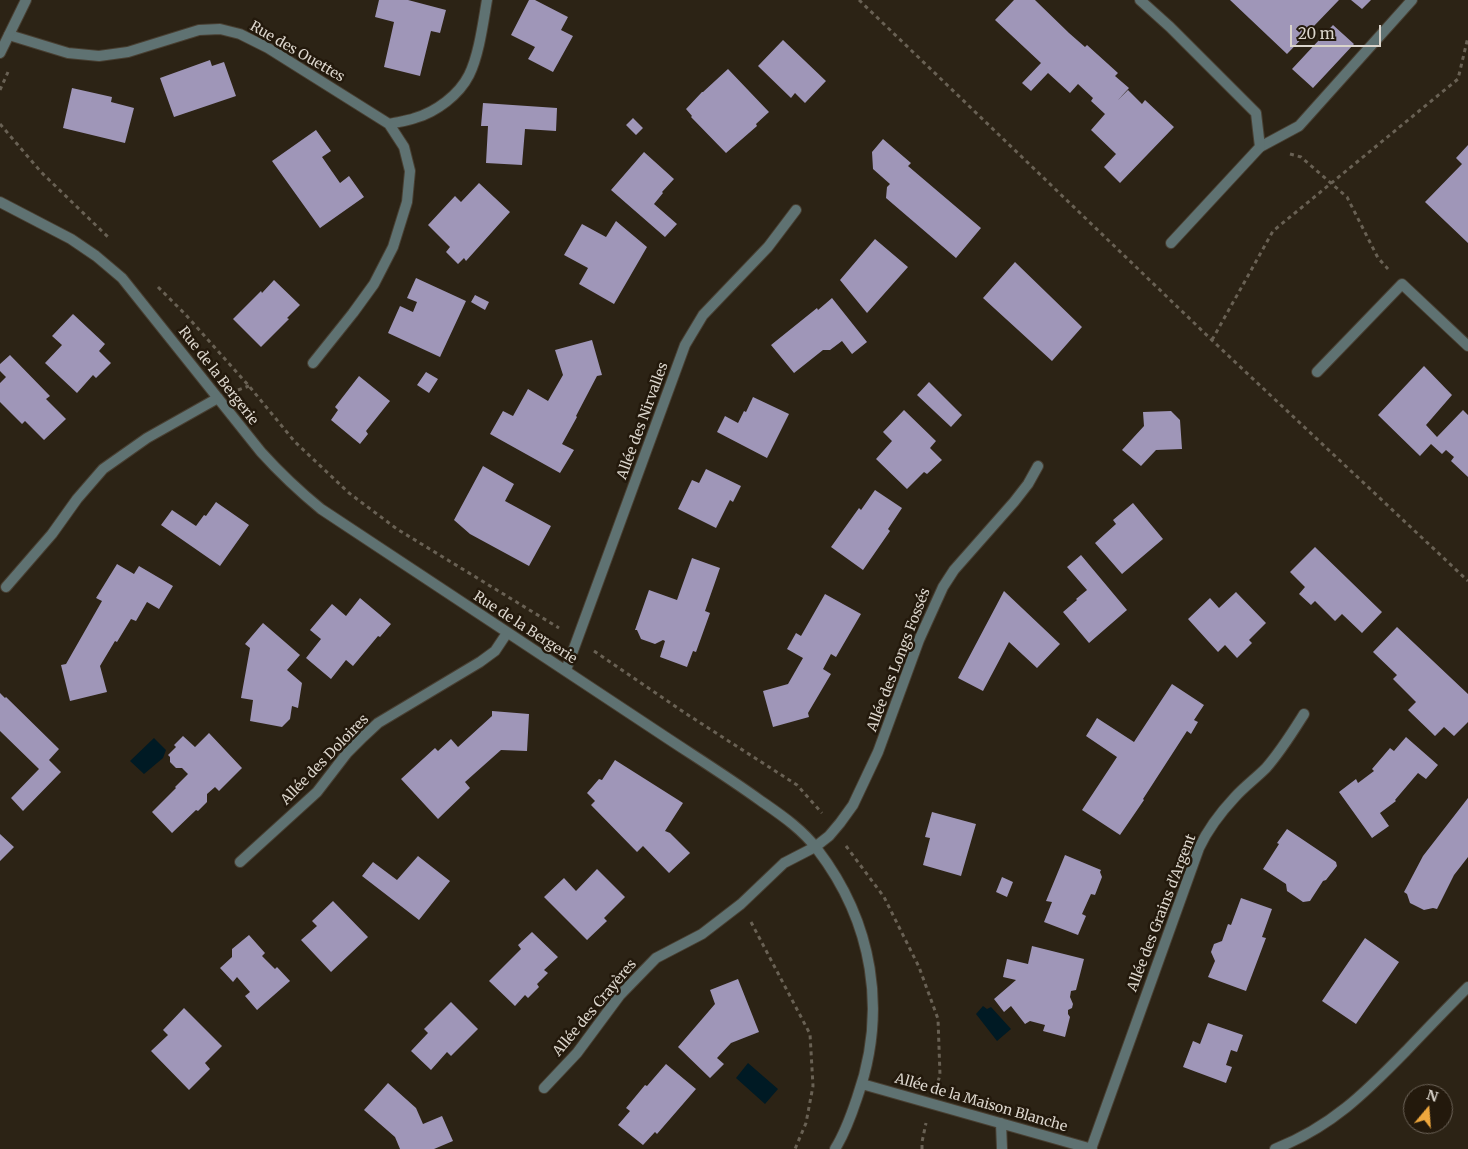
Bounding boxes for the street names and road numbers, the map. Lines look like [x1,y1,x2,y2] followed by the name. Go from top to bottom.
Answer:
[247,18,347,86] street label: Rue des Ouettes
[174,324,262,428] street label: Rue de la Bergerie
[614,360,672,482] street label: Allée des Nirvalles
[864,586,934,734] street label: Allée des Longs Fossés
[470,588,580,668] street label: Rue de la Bergerie
[278,711,372,809] street label: Allée des Doloires
[1124,832,1200,994] street label: Allée des Grains d'Argent
[550,956,640,1060] street label: Allée des Crayères
[893,1070,1069,1136] street label: Allée de la Maison Blanche

